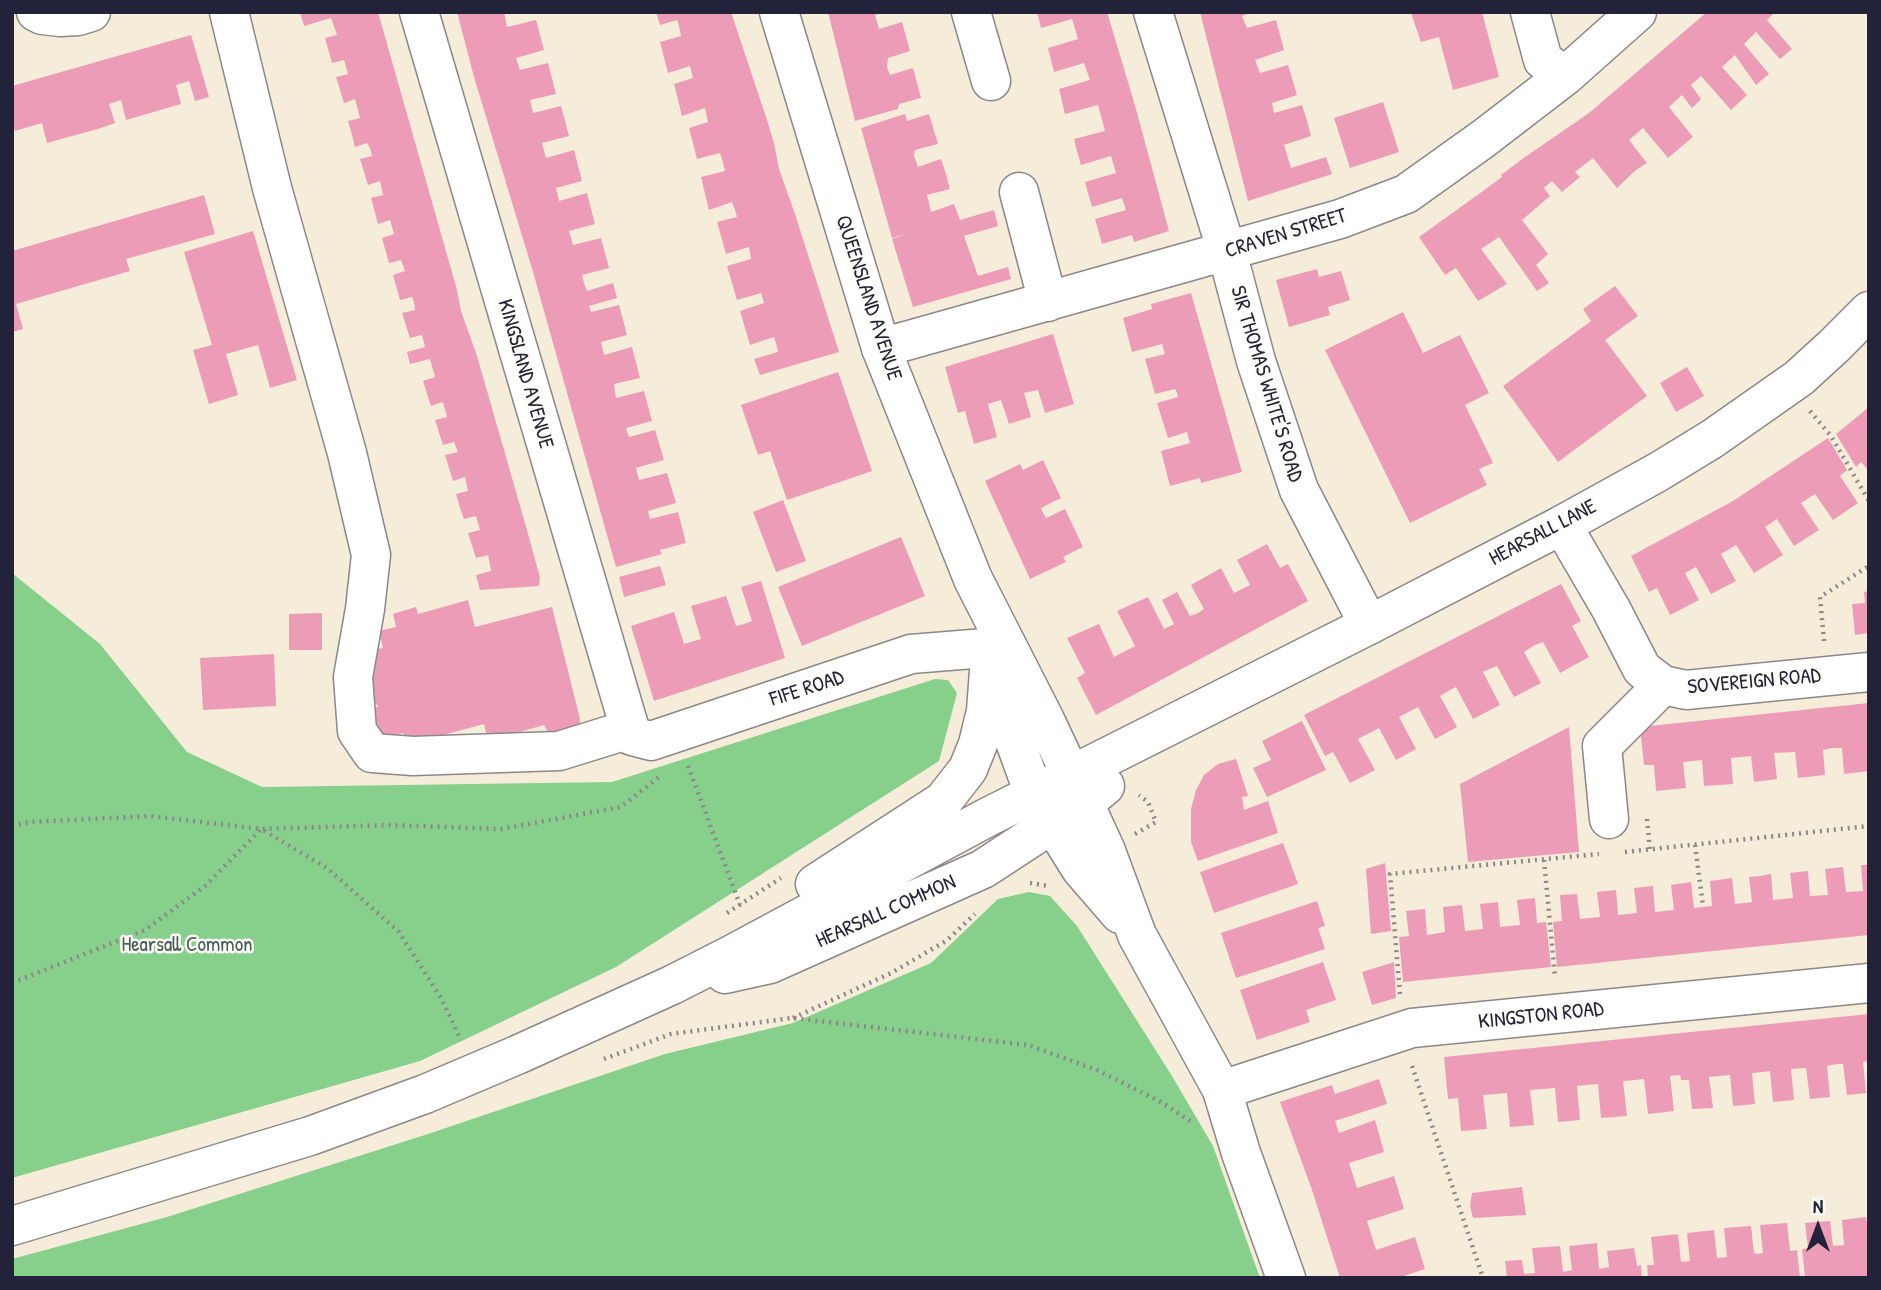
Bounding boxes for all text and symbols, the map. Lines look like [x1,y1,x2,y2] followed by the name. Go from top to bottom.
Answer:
[1222,204,1350,264] street label: CRAVEN STREET
[829,212,907,384] street label: QUEENSLAND AVENUE
[1224,283,1308,485] street label: SIR THOMAS WHITE'S ROAD
[492,296,558,452] street label: KINGSLAND AVENUE
[1485,494,1601,572] street label: HEARSALL LANE
[1686,664,1822,700] street label: SOVEREIGN ROAD
[767,665,847,713] street label: FIFE ROAD
[812,870,960,954] street label: HEARSALL COMMON
[121,932,253,958] park label: Hearsall Common
[1477,997,1605,1035] street label: KINGSTON ROAD
[1783,1192,1853,1262] north arrow
[1813,1193,1823,1219] text: N

